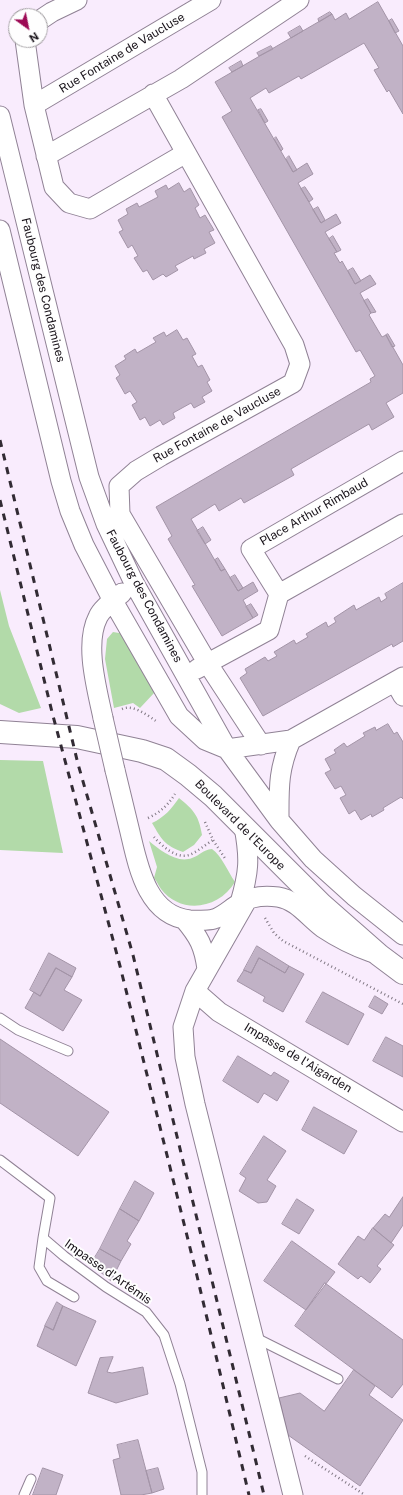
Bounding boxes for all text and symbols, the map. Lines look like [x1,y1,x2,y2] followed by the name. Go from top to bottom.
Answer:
[8,8,48,48] north arrow
[57,10,187,96] street label: Rue Fontaine de Vaucluse
[27,30,41,45] text: N
[18,216,68,364] street label: Faubourg des Condamines
[151,384,283,466] street label: Rue Fontaine de Vaucluse
[257,475,371,549] street label: Place Arthur Rimbaud
[103,527,185,665] street label: Faubourg des Condamines
[192,777,288,873] street label: Boulevard de l'Europe
[242,1020,354,1096] street label: Impasse de l'Aigarden
[62,1237,154,1307] street label: Impasse d'Artémis

